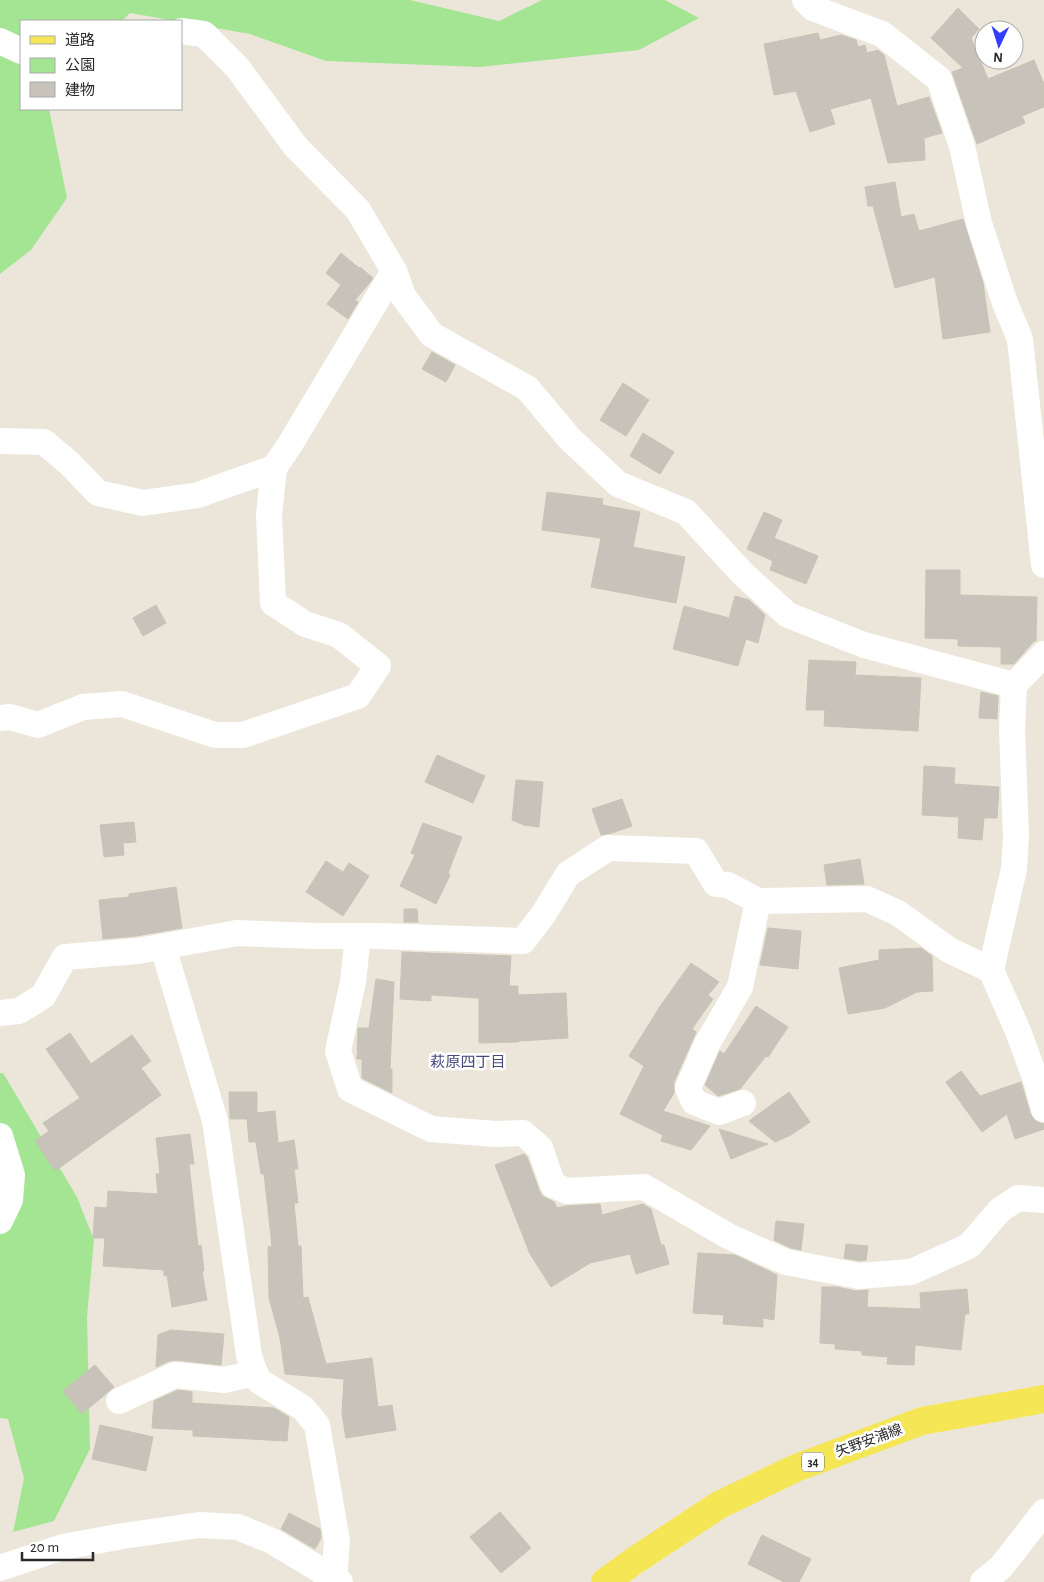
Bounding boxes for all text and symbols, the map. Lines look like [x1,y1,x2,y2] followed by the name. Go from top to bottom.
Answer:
[20,20,182,110] legend
[974,20,1024,70] north arrow
[65,32,95,48] text: 道路
[993,50,1004,64] text: N
[65,57,95,73] text: 公園
[65,82,95,98] text: 建物
[430,1054,506,1070] district label: 萩原四丁目
[833,1422,904,1460] street label: 矢野安浦線
[802,1452,824,1471] road number: 34
[22,1530,94,1562] scale bar
[30,1540,59,1555] text: 20 m

